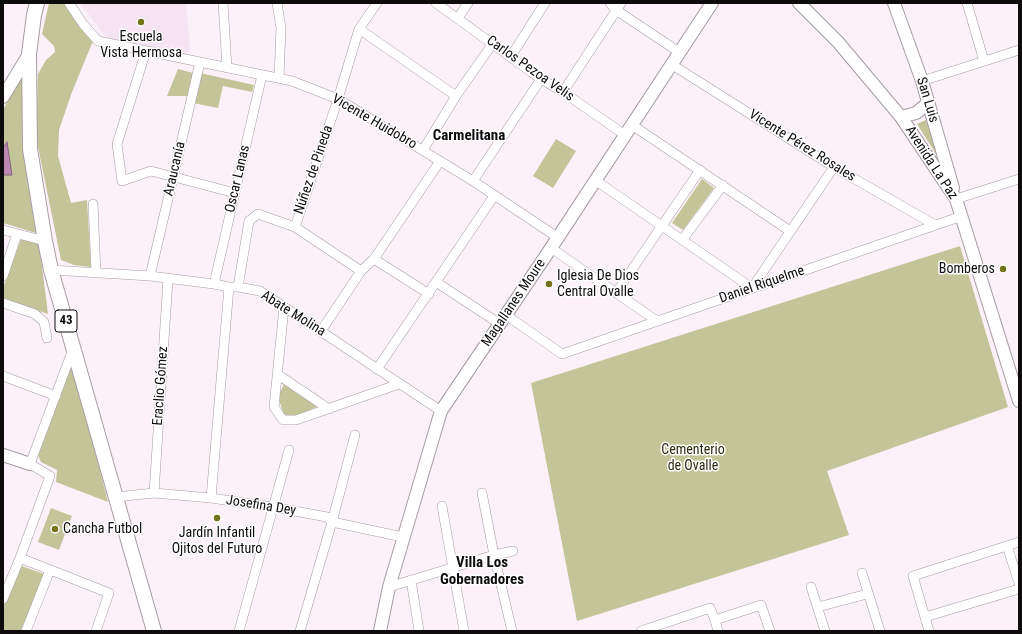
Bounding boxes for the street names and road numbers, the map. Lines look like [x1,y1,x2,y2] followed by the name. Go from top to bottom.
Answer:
[483,33,577,105] street label: Carlos Pezoa Velis
[912,75,942,125] street label: San Luis
[328,91,420,153] street label: Vicente Huidobro
[745,106,859,186] street label: Vicente Pérez Rosales
[291,123,337,217] street label: Núñez de Pineda
[901,123,961,203] street label: Avenida La Paz
[161,140,189,198] street label: Araucanía
[222,144,254,214] street label: Oscar Lanas
[479,256,549,350] street label: Magallanes Moure
[717,263,807,307] street label: Daniel Riquelme
[258,288,328,340] street label: Abate Molina
[55,310,77,332] road number: 43
[150,346,172,426] street label: Eraclio Gómez
[225,492,297,520] street label: Josefina Dey

